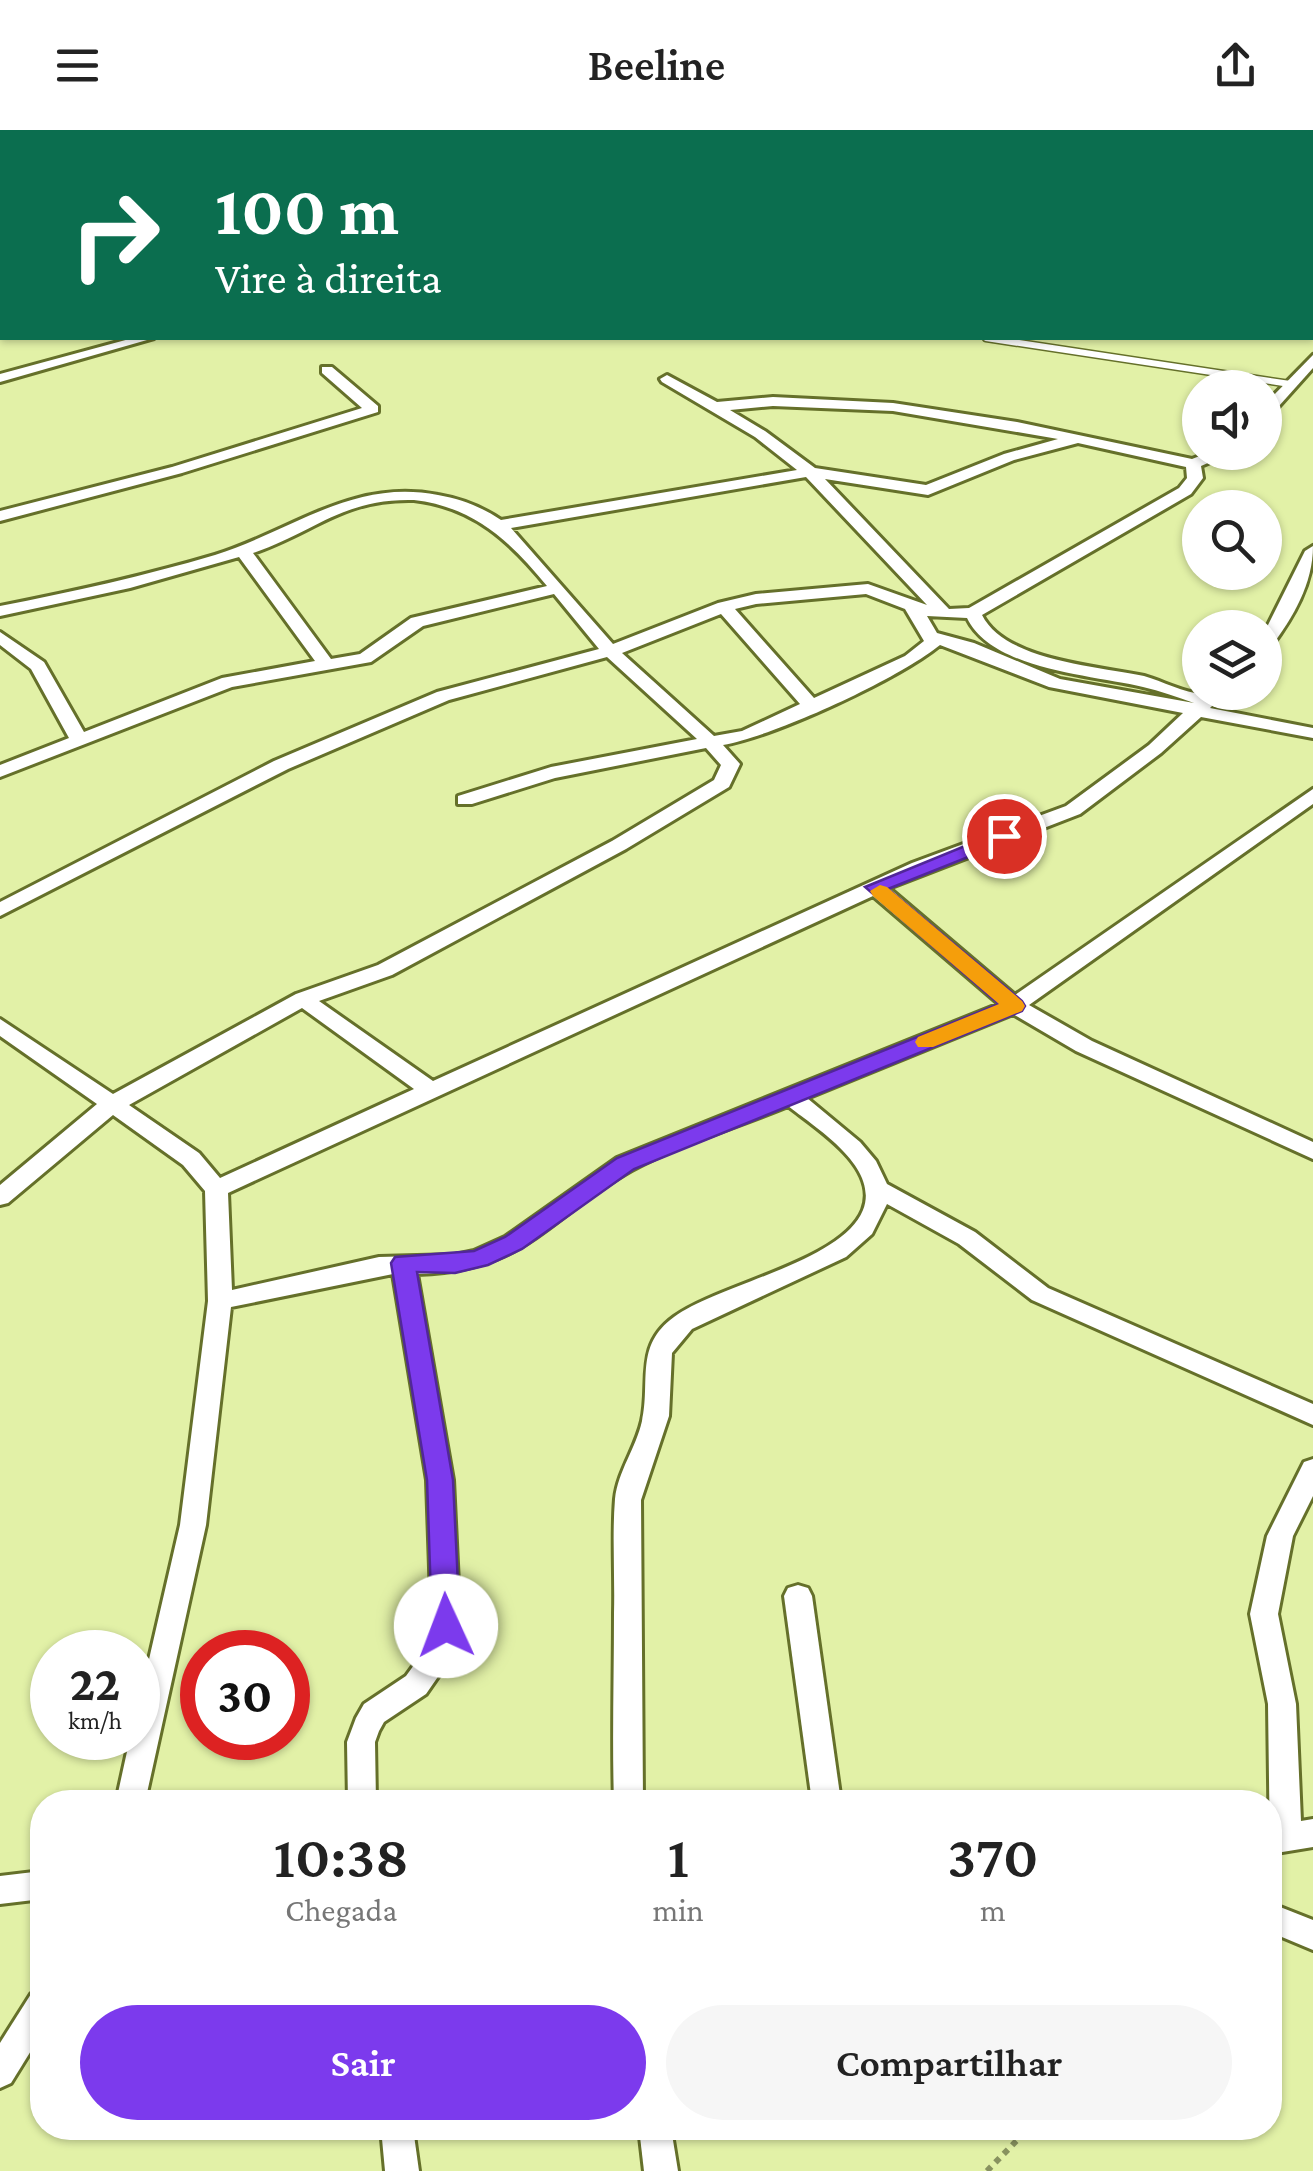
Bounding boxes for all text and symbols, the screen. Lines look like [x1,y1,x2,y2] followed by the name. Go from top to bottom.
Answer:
[50,38,105,93] icon: menu
[1208,38,1263,93] icon: share
[588,40,725,90] text: Beeline
[50,170,180,300] icon: right
[215,171,399,249] text: 100 m
[215,253,442,303] text: Vire à direita
[1182,370,1282,710] map controls
[1182,370,1282,470] button: sound
[1182,490,1282,590] button: search
[1182,610,1282,710] button: layers
[962,794,1047,879] pin
[977,809,1032,864] icon: arrive
[394,1574,498,1678] position arrow
[180,1630,310,1760] speed limit sign: 30
[70,1655,120,1711] text: 22
[68,1707,122,1734] text: km/h
[274,1823,409,1890] text: 10:38
[667,1823,689,1890] text: 1
[947,1823,1038,1890] text: 370
[285,1892,397,1928] text: Chegada
[652,1892,704,1928] text: min
[980,1892,1006,1928] text: m
[80,2005,646,2120] button: Sair
[666,2005,1232,2120] button: Compartilhar

